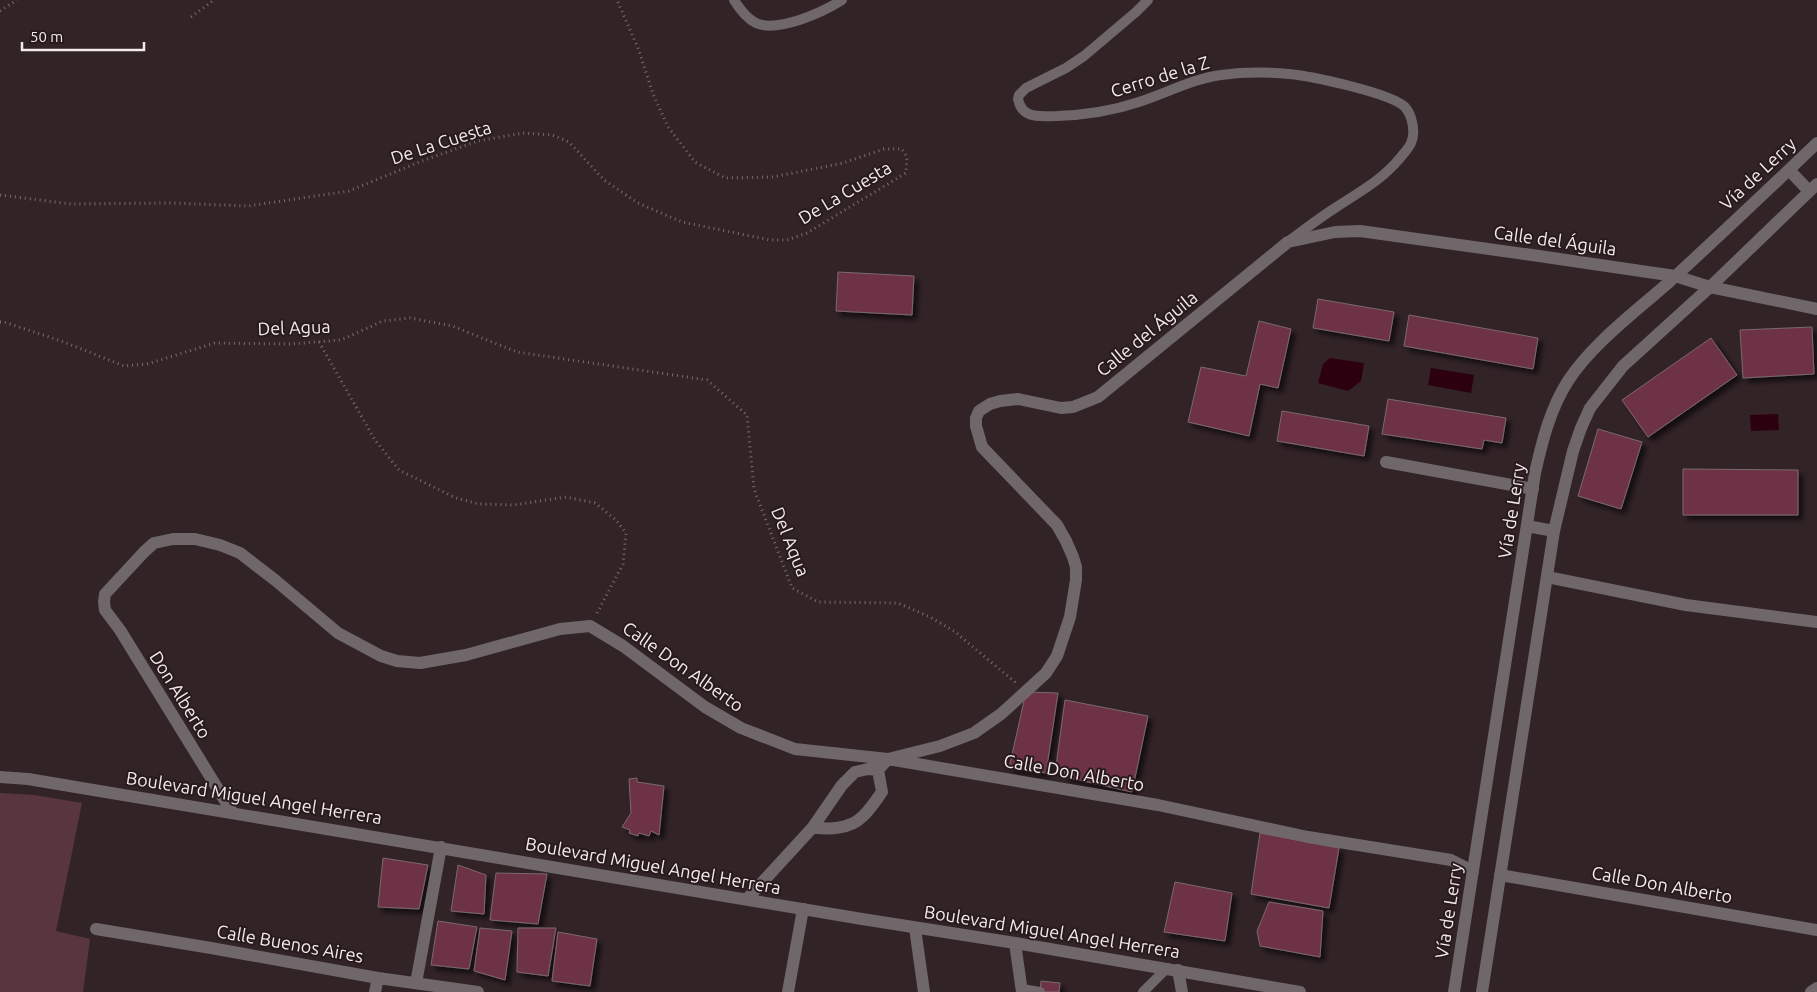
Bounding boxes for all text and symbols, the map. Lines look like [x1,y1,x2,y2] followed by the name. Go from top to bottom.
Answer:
[22,20,145,52] scale bar
[30,28,63,45] text: 50 m
[1108,52,1211,101] street label: Cerro de la Z
[388,116,493,168] street label: De La Cuesta
[1715,133,1800,213] street label: Vía de Lerry
[795,157,894,228] street label: De La Cuesta
[1492,221,1618,259] street label: Calle del Águila
[1091,286,1201,380] street label: Calle del Águila
[257,316,331,338] street label: Del Agua
[1494,461,1528,560] street label: Vía de Lerry
[768,504,814,579] street label: Del Aqua
[619,617,748,715] street label: Calle Don Alberto
[146,647,216,742] street label: Don Alberto
[1002,750,1146,794] street label: Calle Don Alberto
[125,767,384,827] street label: Boulevard Miguel Angel Herrera
[524,833,782,897] street label: Boulevard Miguel Angel Herrera
[1431,861,1465,960] street label: Vía de Lerry
[1590,862,1734,906] street label: Calle Don Alberto
[923,901,1182,961] street label: Boulevard Miguel Angel Herrera
[215,920,365,966] street label: Calle Buenos Aires

